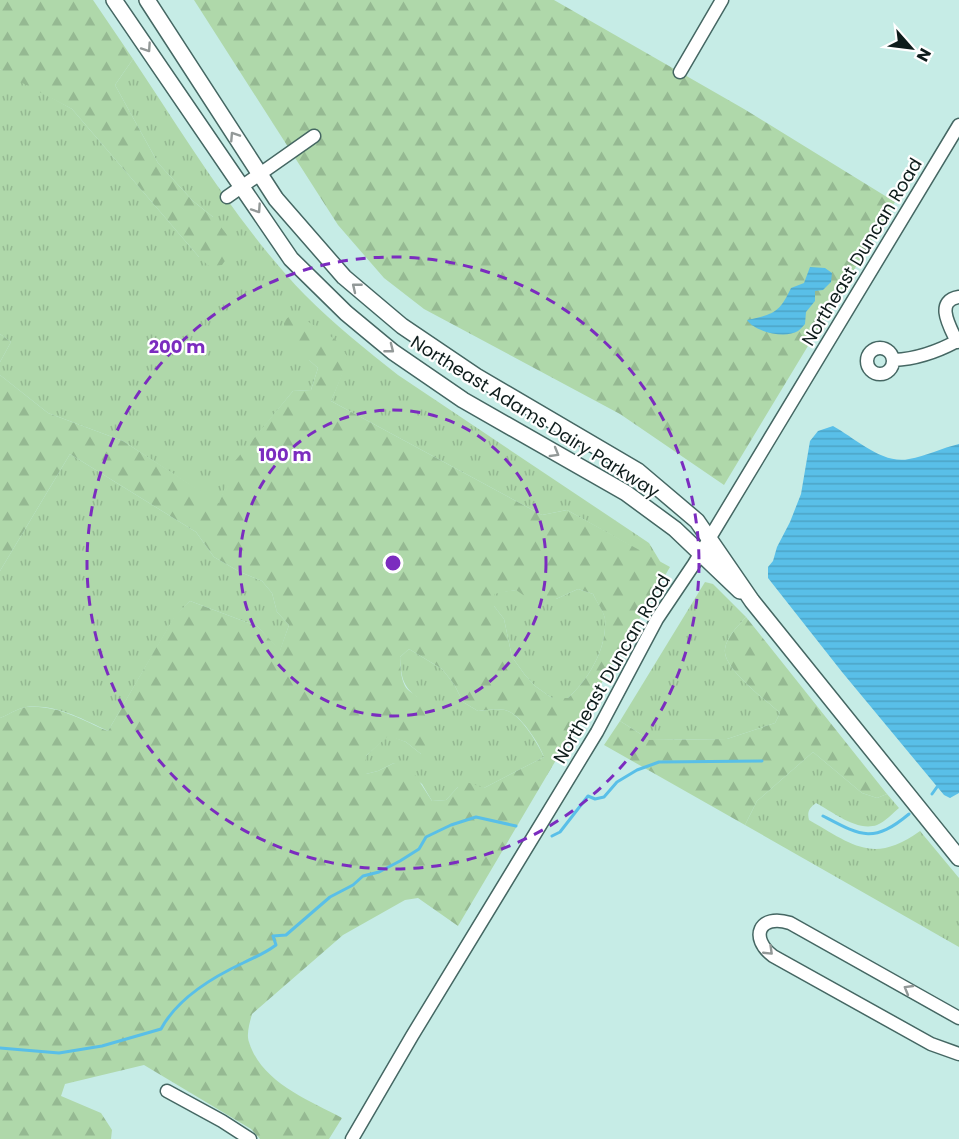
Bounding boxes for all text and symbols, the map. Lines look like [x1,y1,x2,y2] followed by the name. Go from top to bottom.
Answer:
[881,18,941,78] north arrow
[140,42,151,53] one-way arrow
[911,44,937,66] text: N
[231,131,242,142] one-way arrow
[795,153,928,350] street label: Northeast Duncan Road
[250,203,261,214] one-way arrow
[351,284,362,295] one-way arrow
[406,329,664,504] street label: Northeast Adams Dairy Parkway
[149,334,205,359] text: 200 m
[384,342,395,353] one-way arrow
[258,442,312,467] text: 100 m
[549,446,560,457] one-way arrow
[383,553,403,573] centre of rings
[547,569,676,768] street label: Northeast Duncan Road
[763,944,773,955] one-way arrow
[904,985,914,996] one-way arrow

